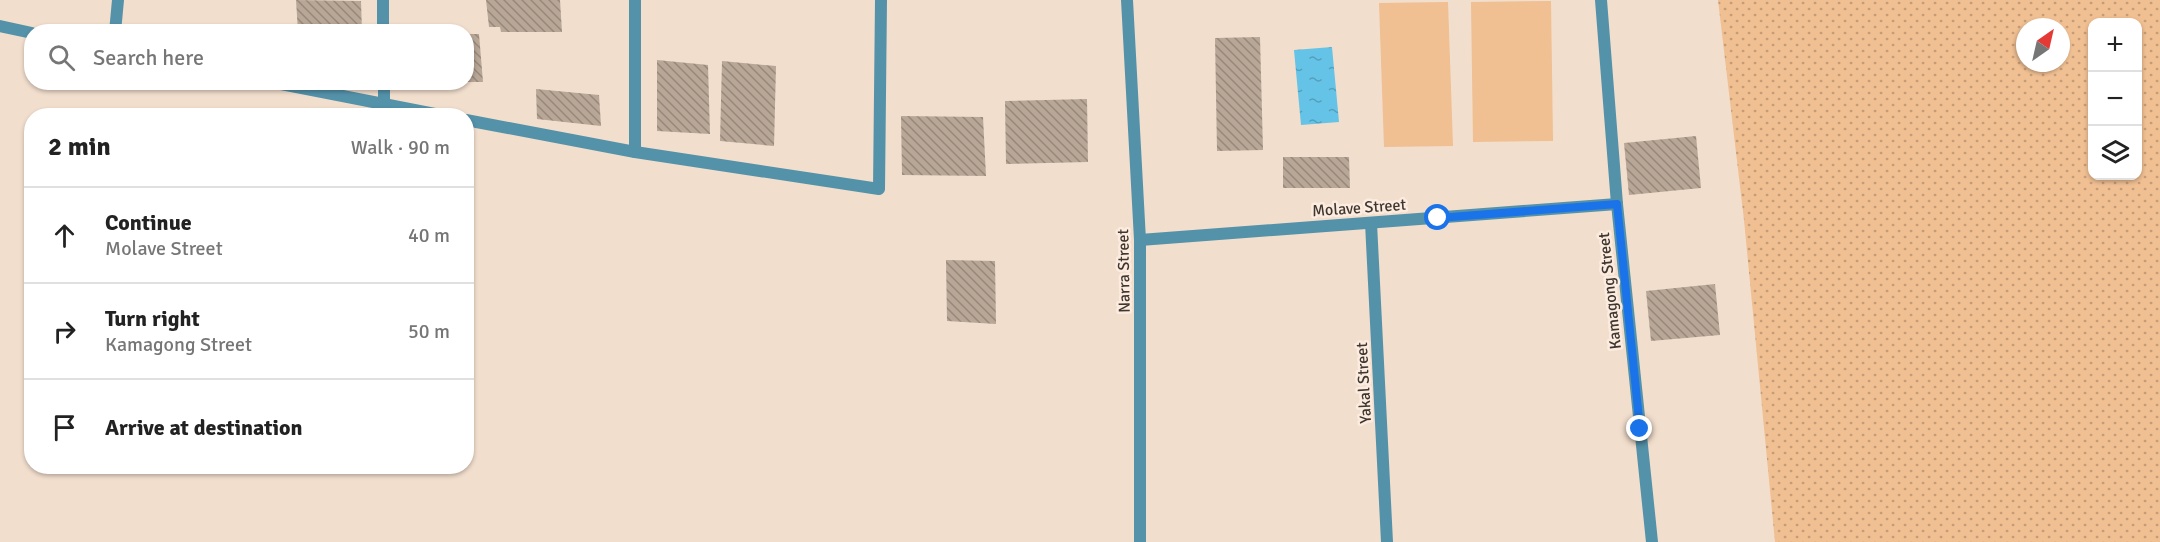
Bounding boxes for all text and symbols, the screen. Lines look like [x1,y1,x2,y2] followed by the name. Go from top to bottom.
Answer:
[2016,18,2070,72] north arrow
[2088,18,2142,180] map controls
[2088,18,2142,72] button: +
[24,24,474,90] search box
[45,41,78,74] icon: search
[93,44,204,71] text: Search here
[2088,72,2142,126] button: −
[2088,126,2142,180] button: layers
[48,131,111,163] text: 2 min
[351,135,450,160] text: Walk · 90 m
[1311,195,1407,221] street label: Molave Street
[1424,204,1450,230] route start
[105,209,192,236] text: Continue
[48,219,81,252] icon: ahead
[408,223,450,248] text: 40 m
[1113,228,1135,313] street label: Narra Street
[1594,231,1626,350] street label: Kamagong Street
[105,236,223,261] text: Molave Street
[105,305,200,332] text: Turn right
[48,315,81,348] icon: right
[408,319,450,344] text: 50 m
[105,332,252,357] text: Kamagong Street
[1352,341,1376,424] street label: Yakal Street
[48,411,81,444] icon: arrive
[105,414,302,441] text: Arrive at destination
[1626,415,1652,441] route end

